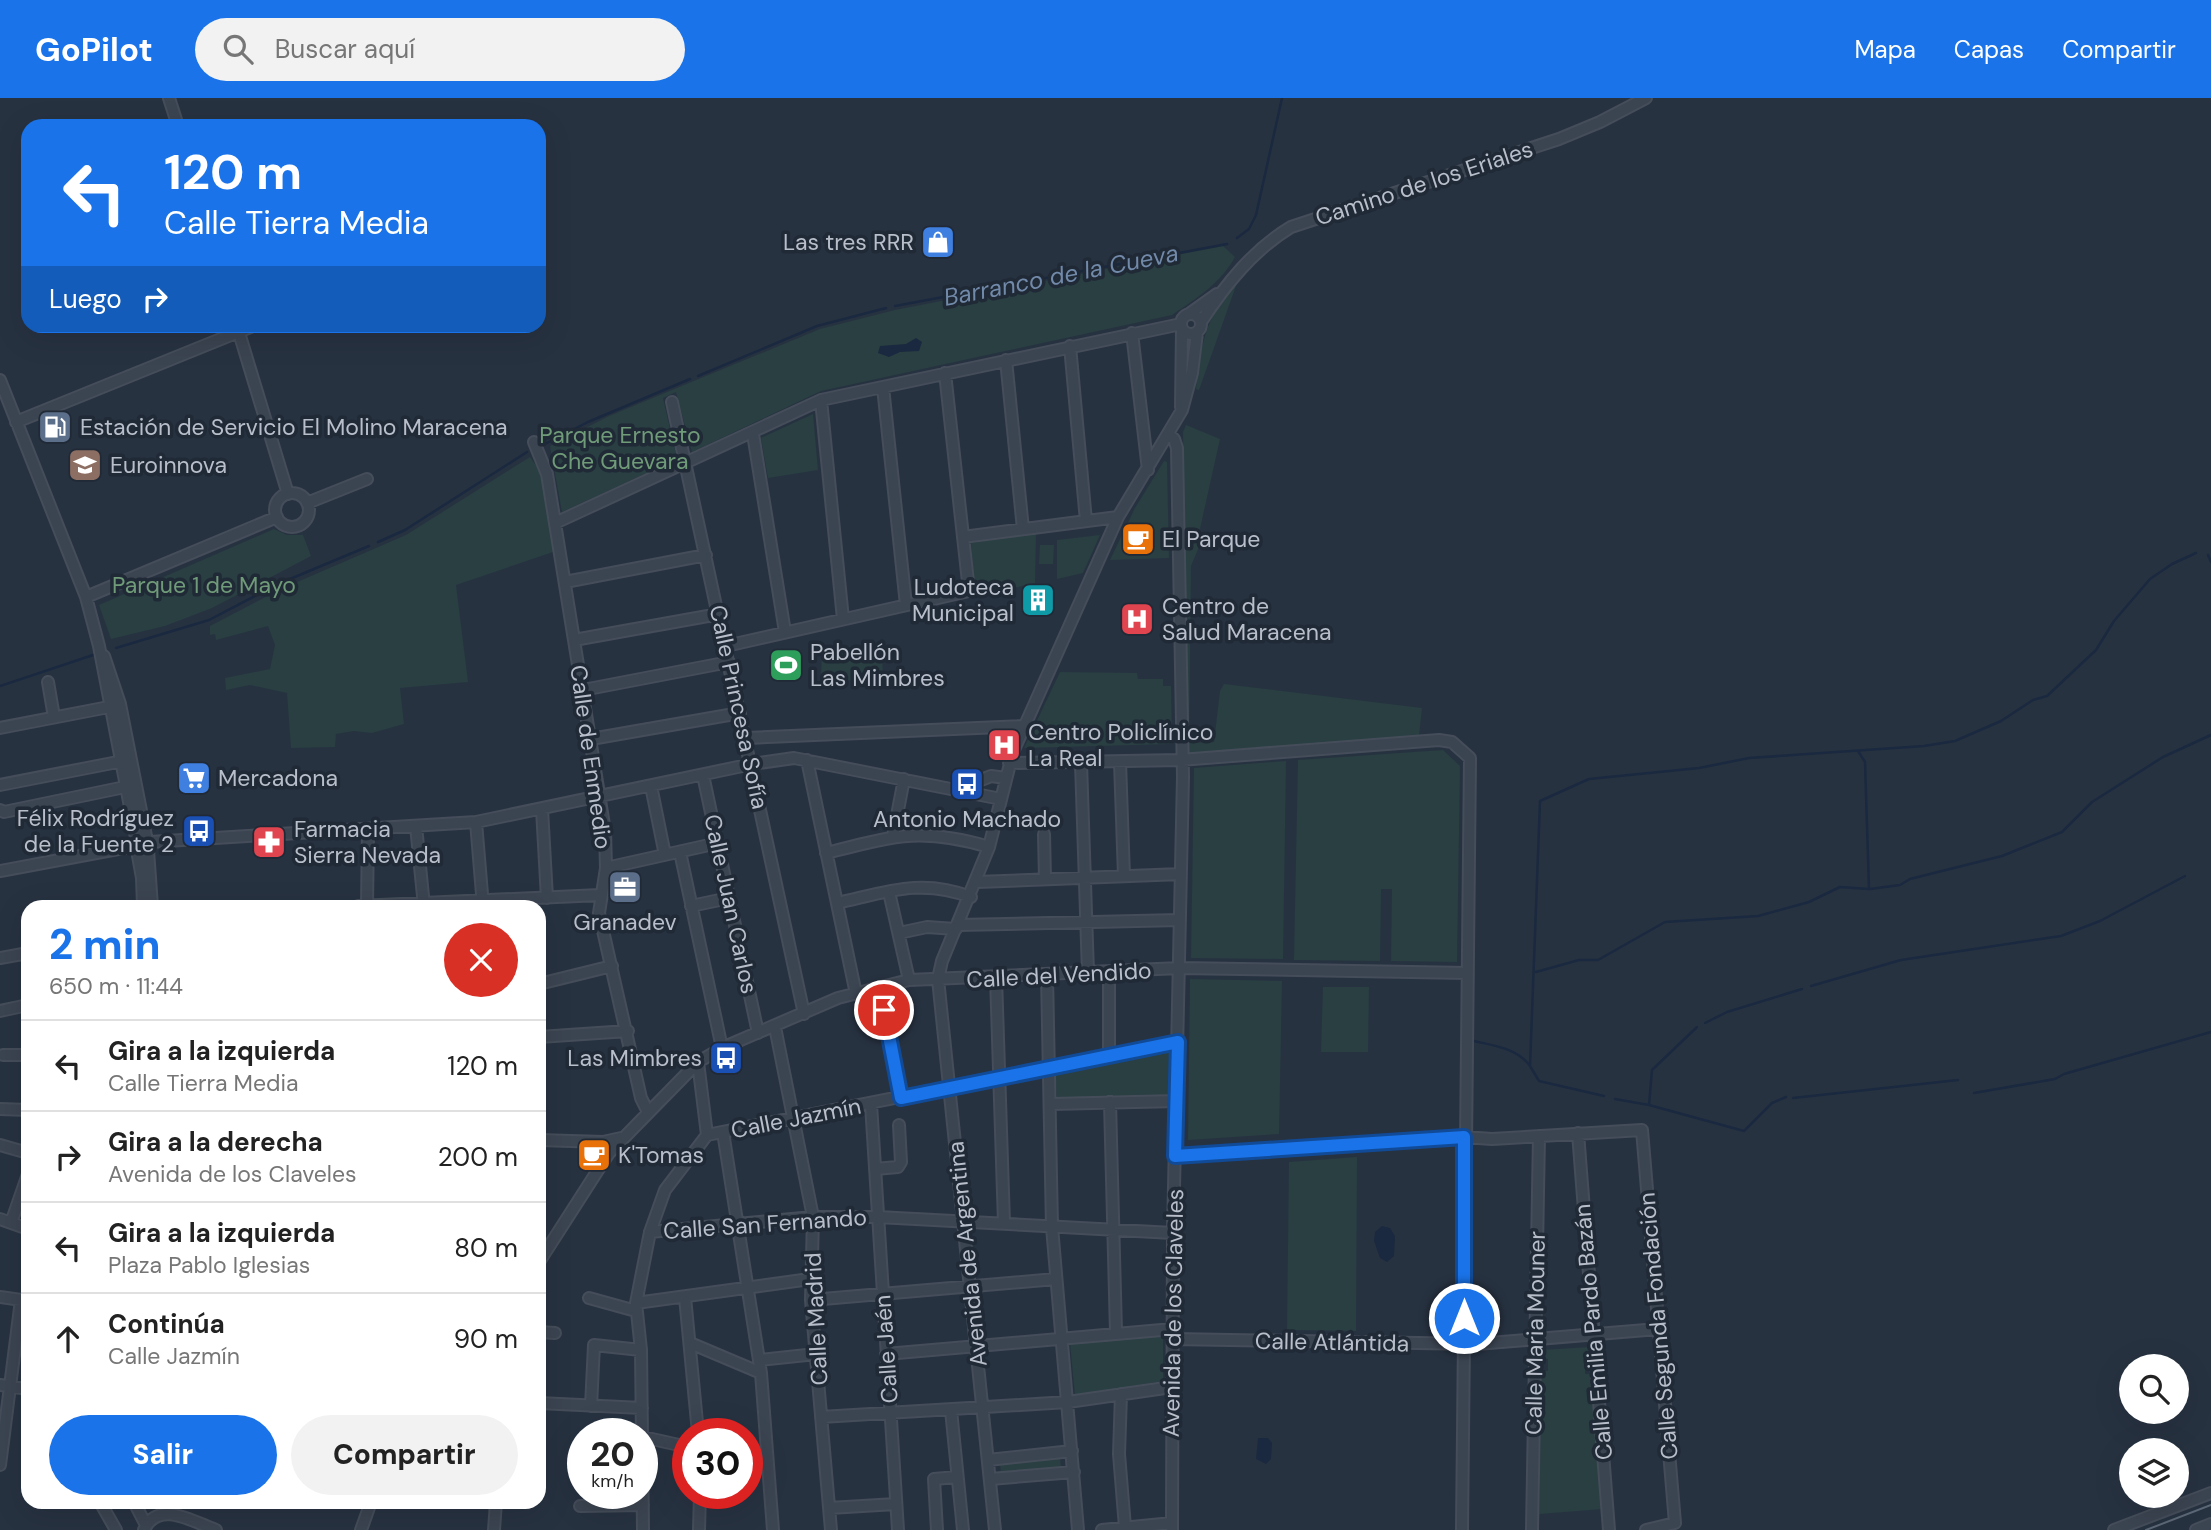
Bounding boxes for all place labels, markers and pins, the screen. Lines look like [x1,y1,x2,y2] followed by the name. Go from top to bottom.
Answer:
[919,223,957,261] shop icon: Las tres RRR
[783,227,914,257] place label: Las tres RRR
[36,408,74,446] fuel station icon: Estación de Servicio El Molino Maracena
[80,412,507,442] place label: Estación de Servicio El Molino Maracena
[66,446,104,484] school or university icon: Euroinnova
[110,450,227,480] place label: Euroinnova
[1119,520,1157,558] cafe icon: El Parque
[1162,524,1260,554] place label: El Parque
[912,572,1014,628] place label: Ludoteca Municipal
[1019,581,1057,619] building icon: Ludoteca Municipal
[1162,591,1332,647] place label: Centro de Salud Maracena
[1118,600,1156,638] hospital icon: Centro de Salud Maracena
[810,637,945,693] place label: Pabellón Las Mimbres
[767,646,805,684] sports icon: Pabellón Las Mimbres
[1028,717,1214,773] place label: Centro Policlínico La Real
[985,726,1023,764] hospital icon: Centro Policlínico La Real
[175,759,213,797] supermarket icon: Mercadona
[218,763,338,793] place label: Mercadona
[948,765,986,803] bus stop icon: Antonio Machado
[17,803,174,859] place label: Félix Rodríguez de la Fuente 2
[873,804,1061,834] place label: Antonio Machado
[180,812,218,850] bus stop icon: Félix Rodríguez de la Fuente 2
[294,814,441,870] place label: Farmacia Sierra Nevada
[250,823,288,861] pharmacy icon: Farmacia Sierra Nevada
[606,868,644,906] office icon: Granadev
[573,907,677,937] place label: Granadev
[854,980,914,1040] pin
[707,1039,745,1077] bus stop icon: Las Mimbres
[567,1043,702,1073] place label: Las Mimbres
[575,1136,613,1174] cafe icon: K'Tomas
[618,1140,704,1170] place label: K'Tomas

